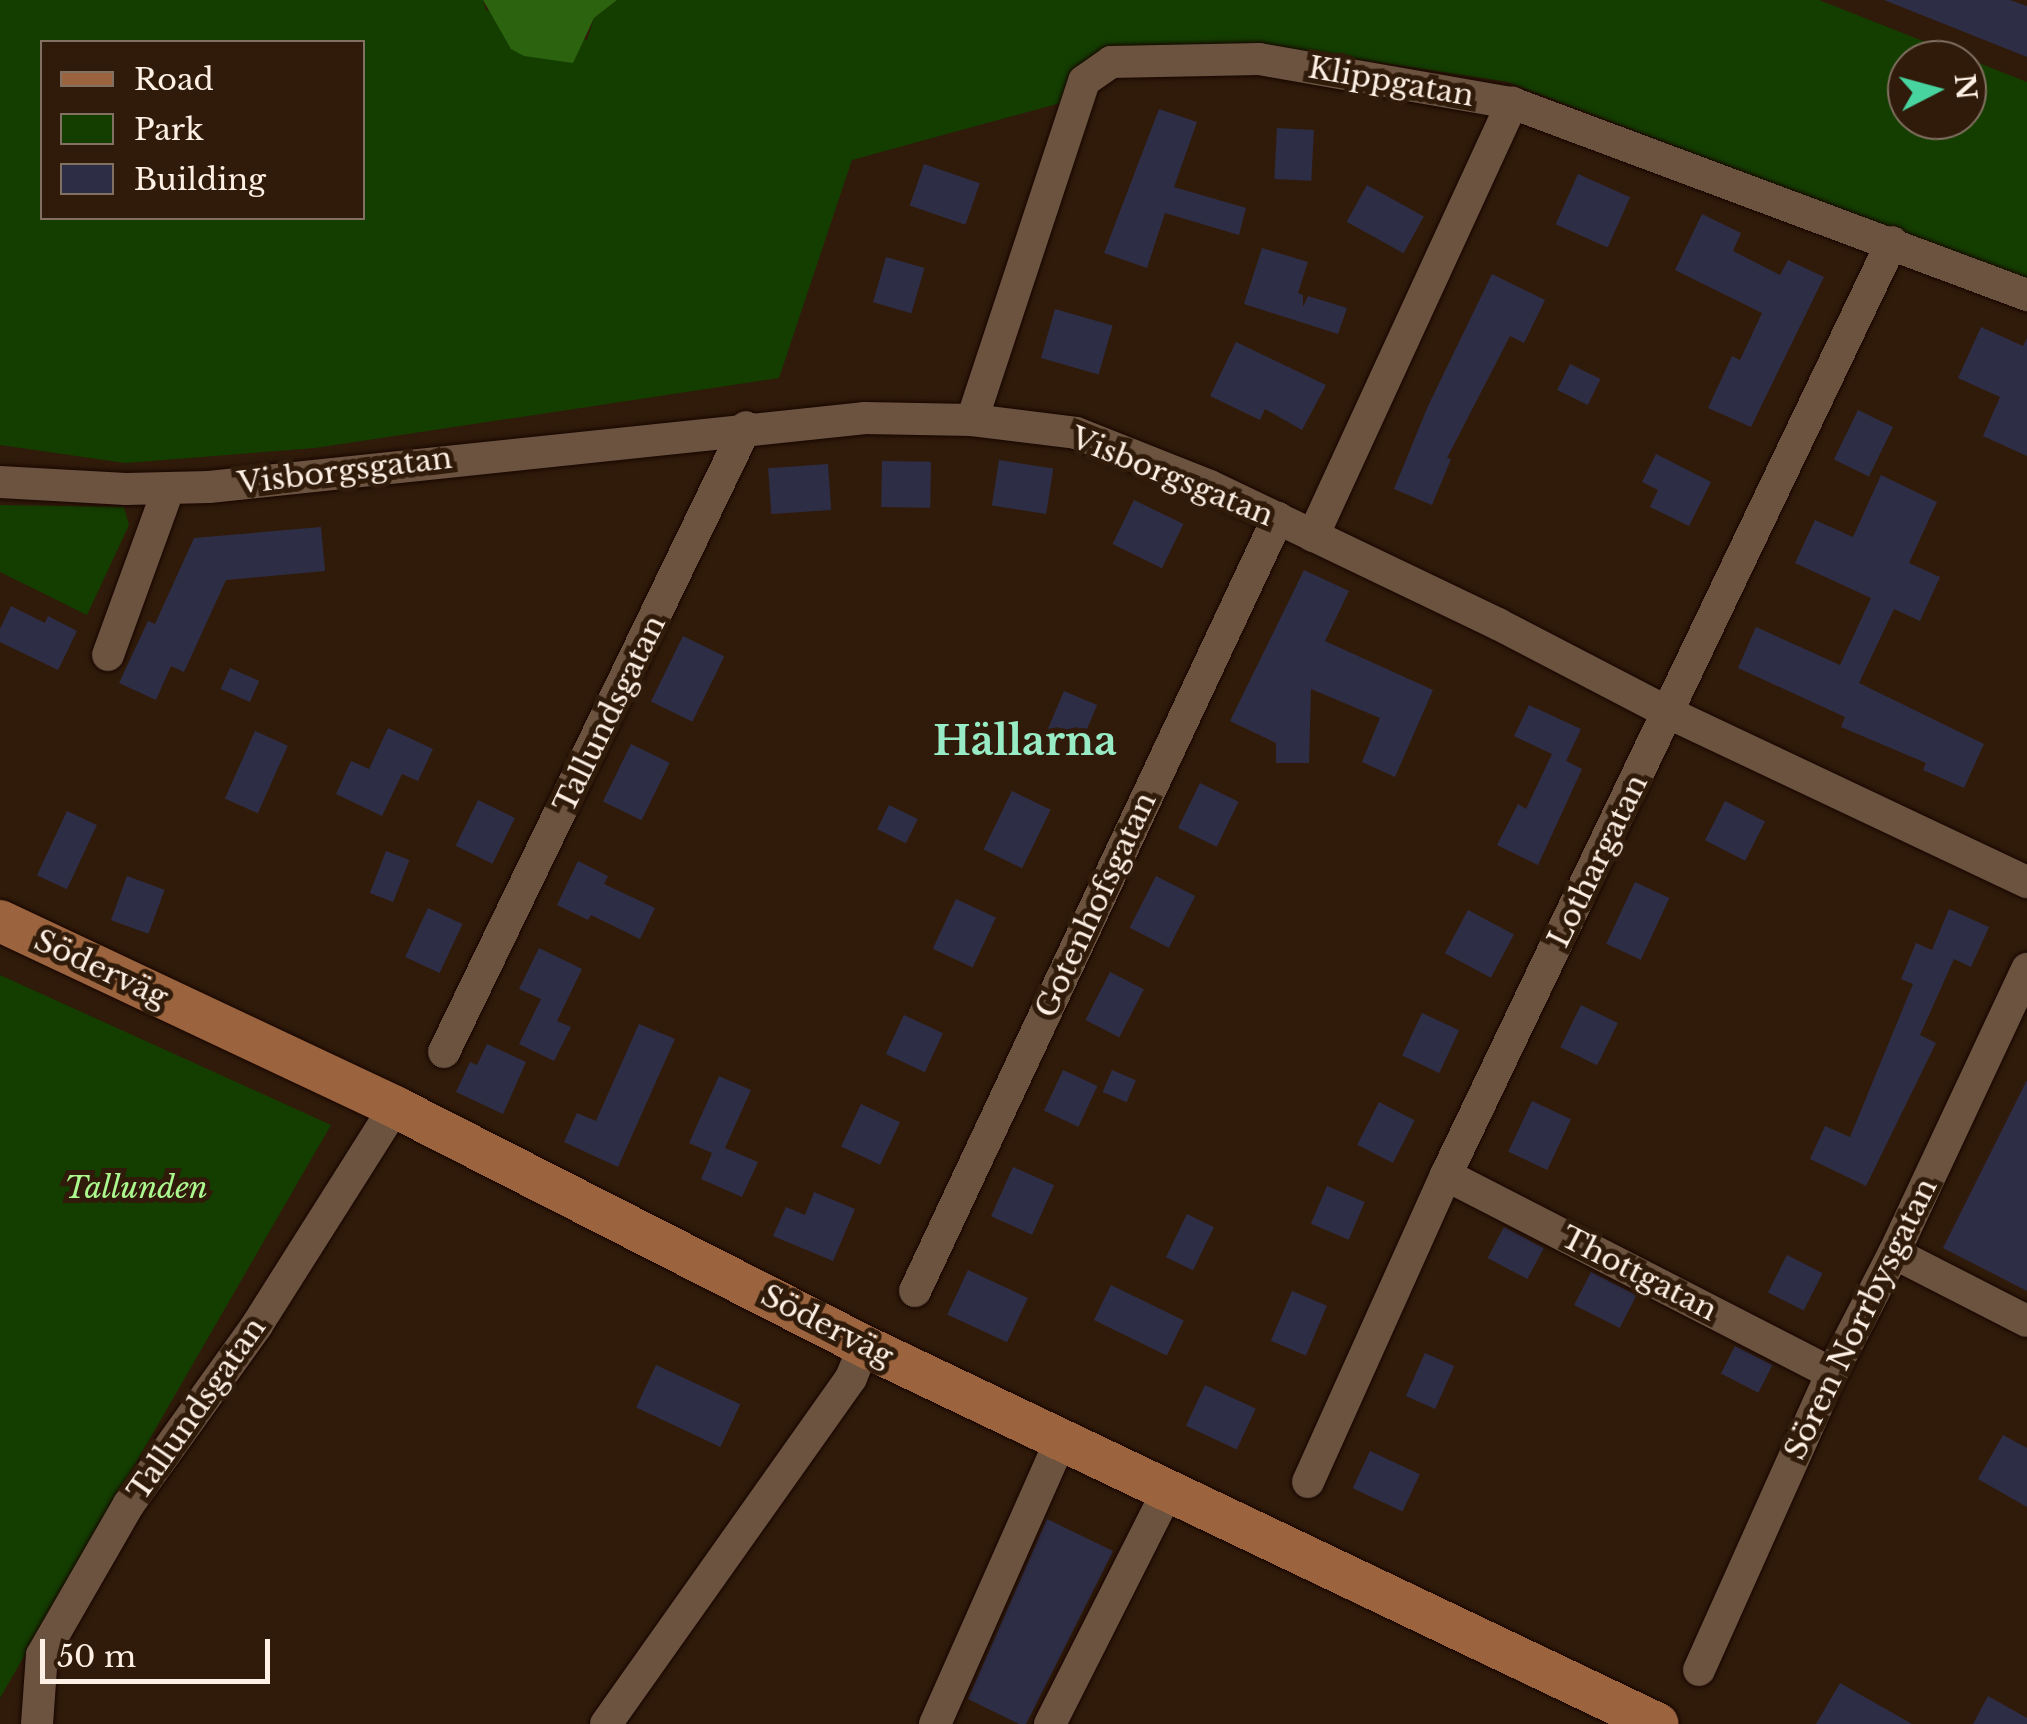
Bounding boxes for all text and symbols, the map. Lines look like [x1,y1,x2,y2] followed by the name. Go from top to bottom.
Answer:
[40,40,365,220] legend
[1887,40,1987,140] north arrow
[1305,50,1477,114] street label: Klippgatan
[134,61,214,98] text: Road
[1947,72,1984,102] text: N
[134,111,204,148] text: Park
[134,161,266,198] text: Building
[1065,420,1279,534] street label: Visborgsgatan
[236,440,454,502] street label: Visborgsgatan
[547,610,673,818] street label: Tallundsgatan
[933,717,1117,765] district label: Hällarna
[1541,769,1655,953] street label: Lothargatan
[1028,787,1164,1023] street label: Gotenhofsgatan
[28,922,174,1016] street label: Söderväg
[64,1170,208,1206] park label: Tallunden
[1777,1173,1945,1465] street label: Sören Norrbysgatan
[1555,1219,1723,1329] street label: Thottgatan
[755,1277,899,1375] street label: Söderväg
[121,1311,273,1507] street label: Tallundsgatan
[45,1619,275,1681] scale bar
[57,1638,136,1675] text: 50 m

